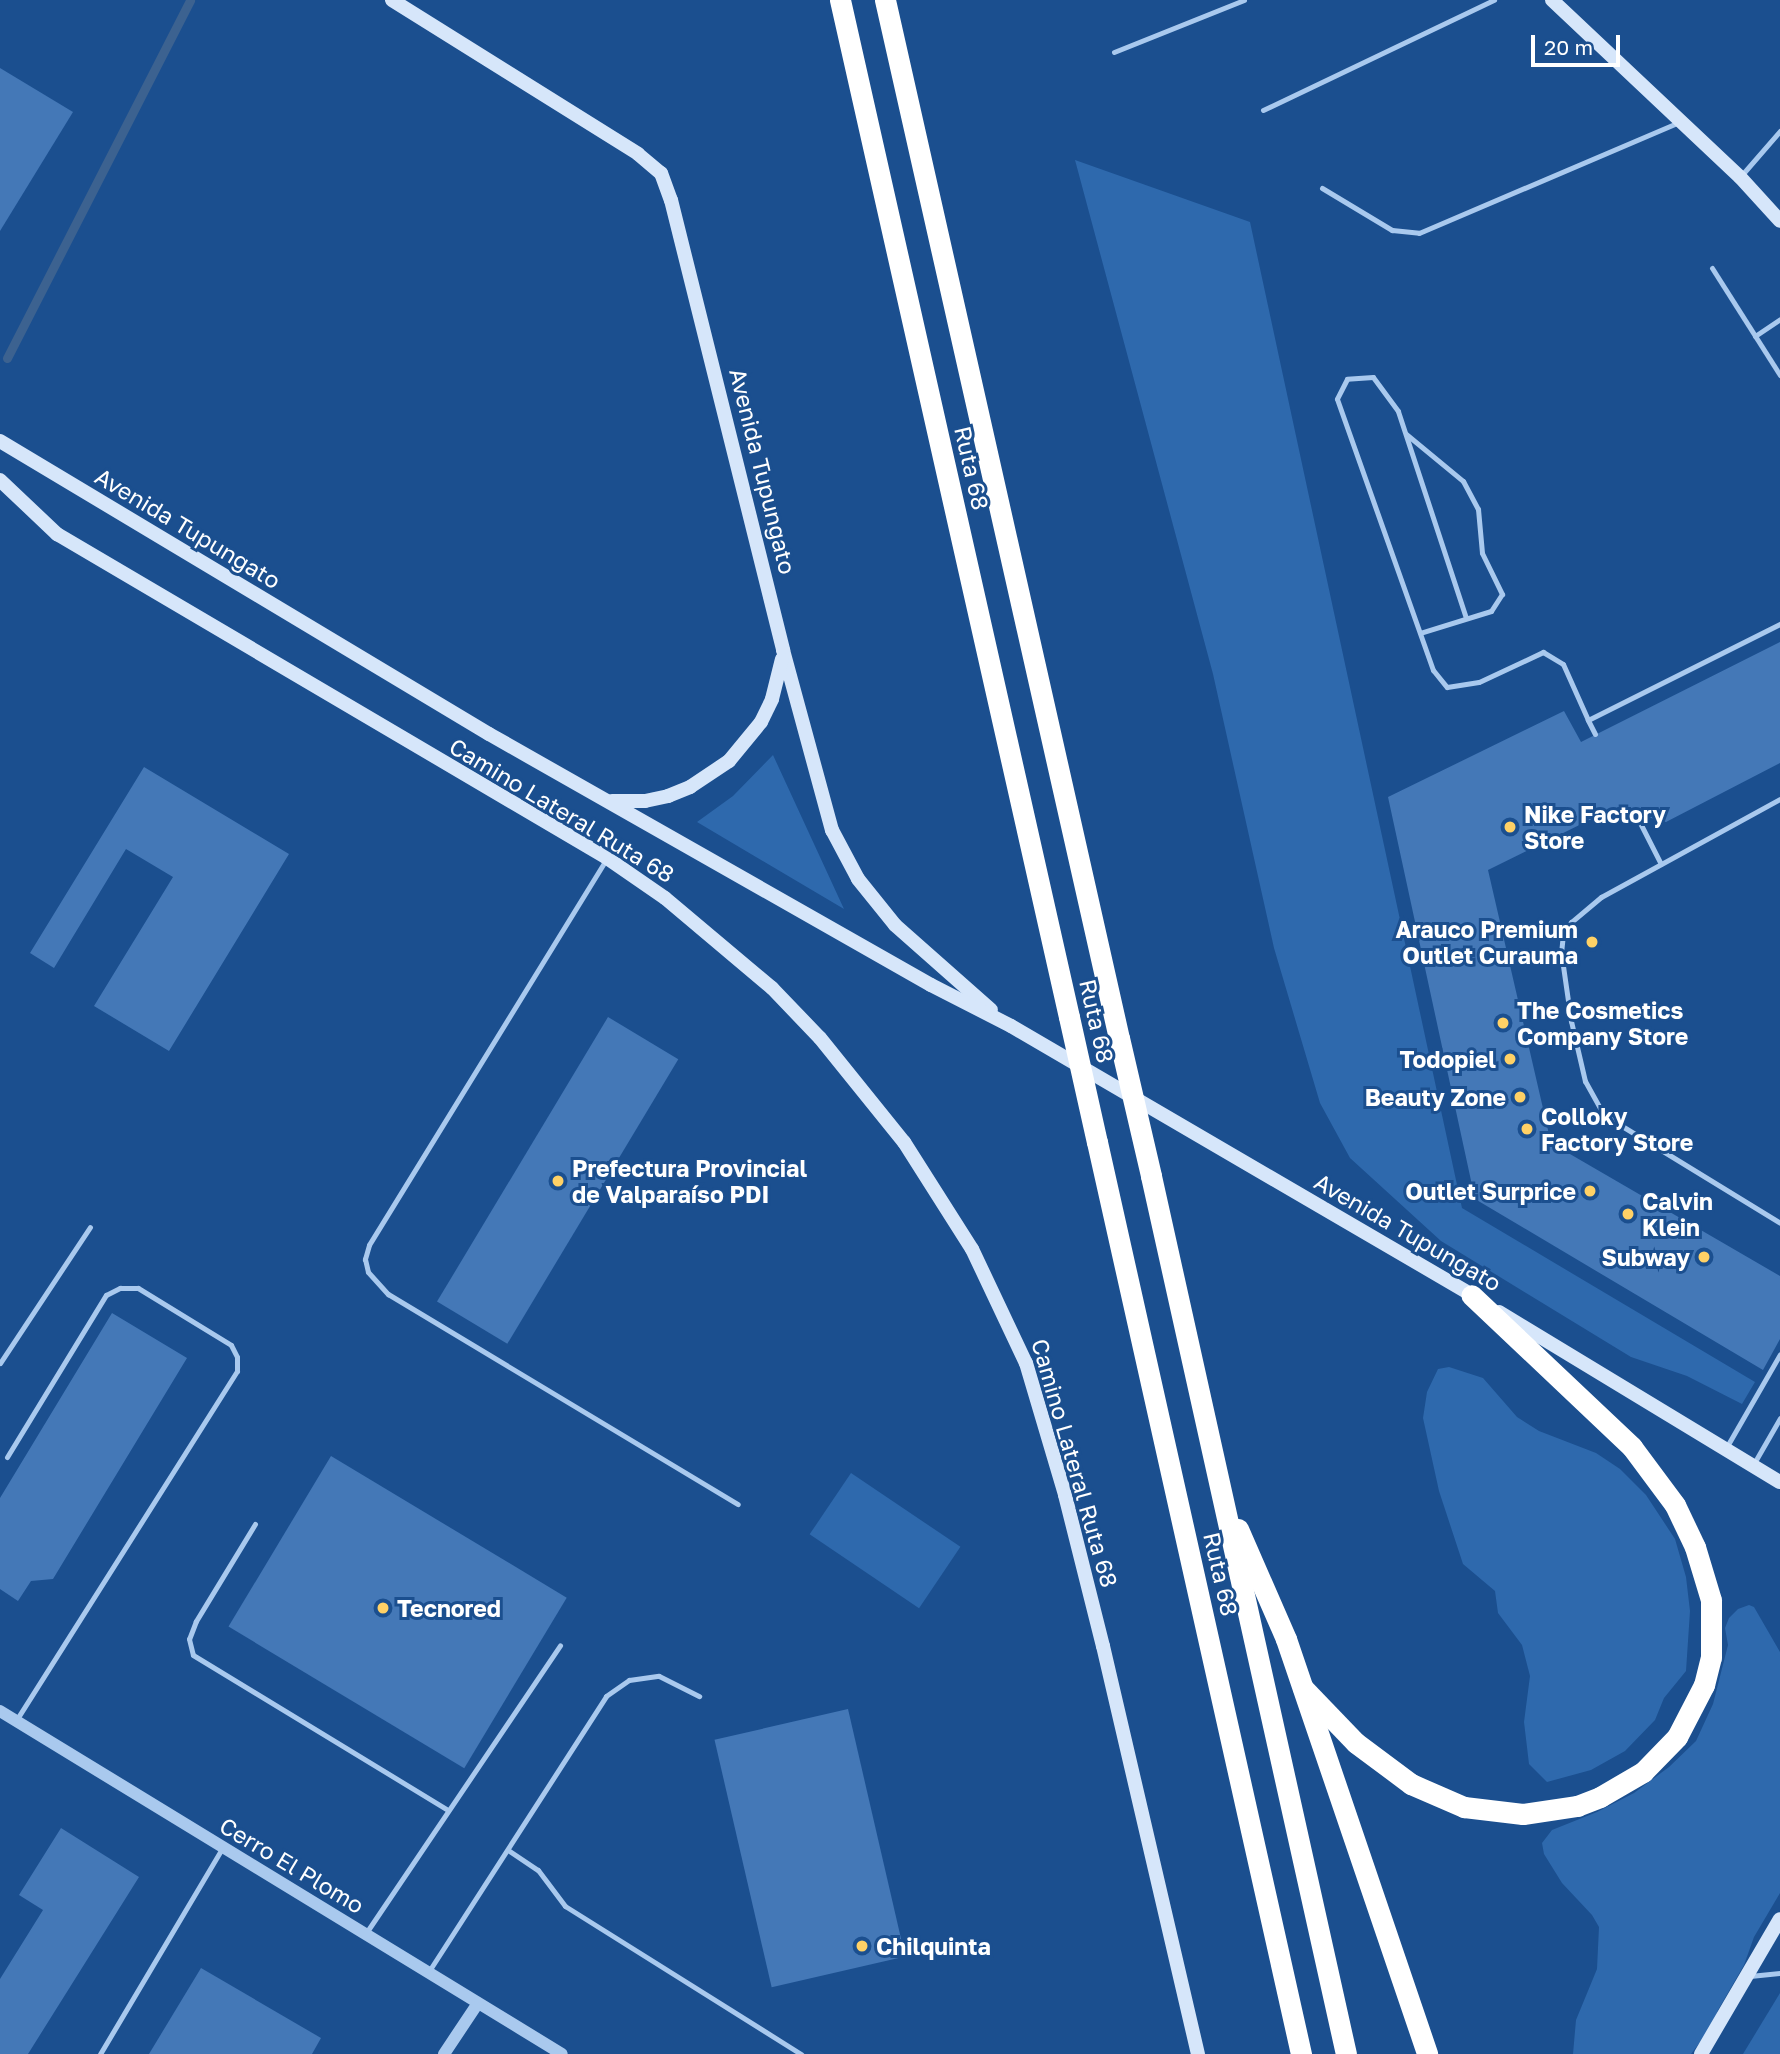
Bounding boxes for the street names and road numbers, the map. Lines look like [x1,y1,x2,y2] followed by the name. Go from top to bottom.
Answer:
[724,365,802,577] street label: Avenida Tupungato
[949,423,995,513] street label: Ruta 68
[90,462,286,594] street label: Avenida Tupungato
[445,732,679,888] street label: Camino Lateral Ruta 68
[1074,976,1120,1066] street label: Ruta 68
[1310,1167,1506,1297] street label: Avenida Tupungato
[1026,1336,1124,1590] street label: Camino Lateral Ruta 68
[1198,1529,1244,1619] street label: Ruta 68
[215,1811,369,1919] street label: Cerro El Plomo

